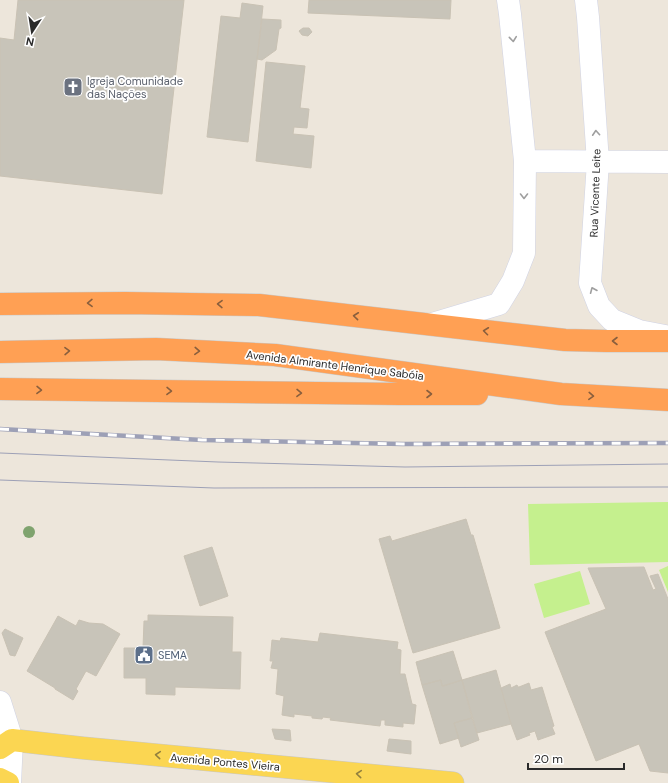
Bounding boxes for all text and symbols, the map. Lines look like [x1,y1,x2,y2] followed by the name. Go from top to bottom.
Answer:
[12,12,52,52] north arrow
[25,34,35,49] text: N
[508,36,517,42] one-way arrow
[87,74,183,101] place label: Igreja Comunidade das Nações
[62,76,84,98] church icon: Igreja Comunidade das Nações
[592,130,600,136] one-way arrow
[586,148,604,238] street label: Rua Vicente Leite
[520,193,528,199] one-way arrow
[590,286,598,294] one-way arrow
[87,299,93,308] one-way arrow
[217,300,223,309] one-way arrow
[353,312,359,321] one-way arrow
[482,326,489,335] one-way arrow
[612,337,618,345] one-way arrow
[64,346,70,355] one-way arrow
[194,346,200,355] one-way arrow
[245,347,425,383] street label: Avenida Almirante Henrique Sabóia
[36,386,42,394] one-way arrow
[166,387,172,395] one-way arrow
[296,389,302,397] one-way arrow
[426,390,432,398] one-way arrow
[588,391,594,400] one-way arrow
[133,644,155,666] public building icon: SEMA
[158,648,187,662] place label: SEMA
[528,745,624,771] scale bar
[170,750,280,774] street label: Avenida Pontes Vieira
[155,751,161,760] one-way arrow
[534,751,563,767] text: 20 m
[356,770,362,779] one-way arrow

